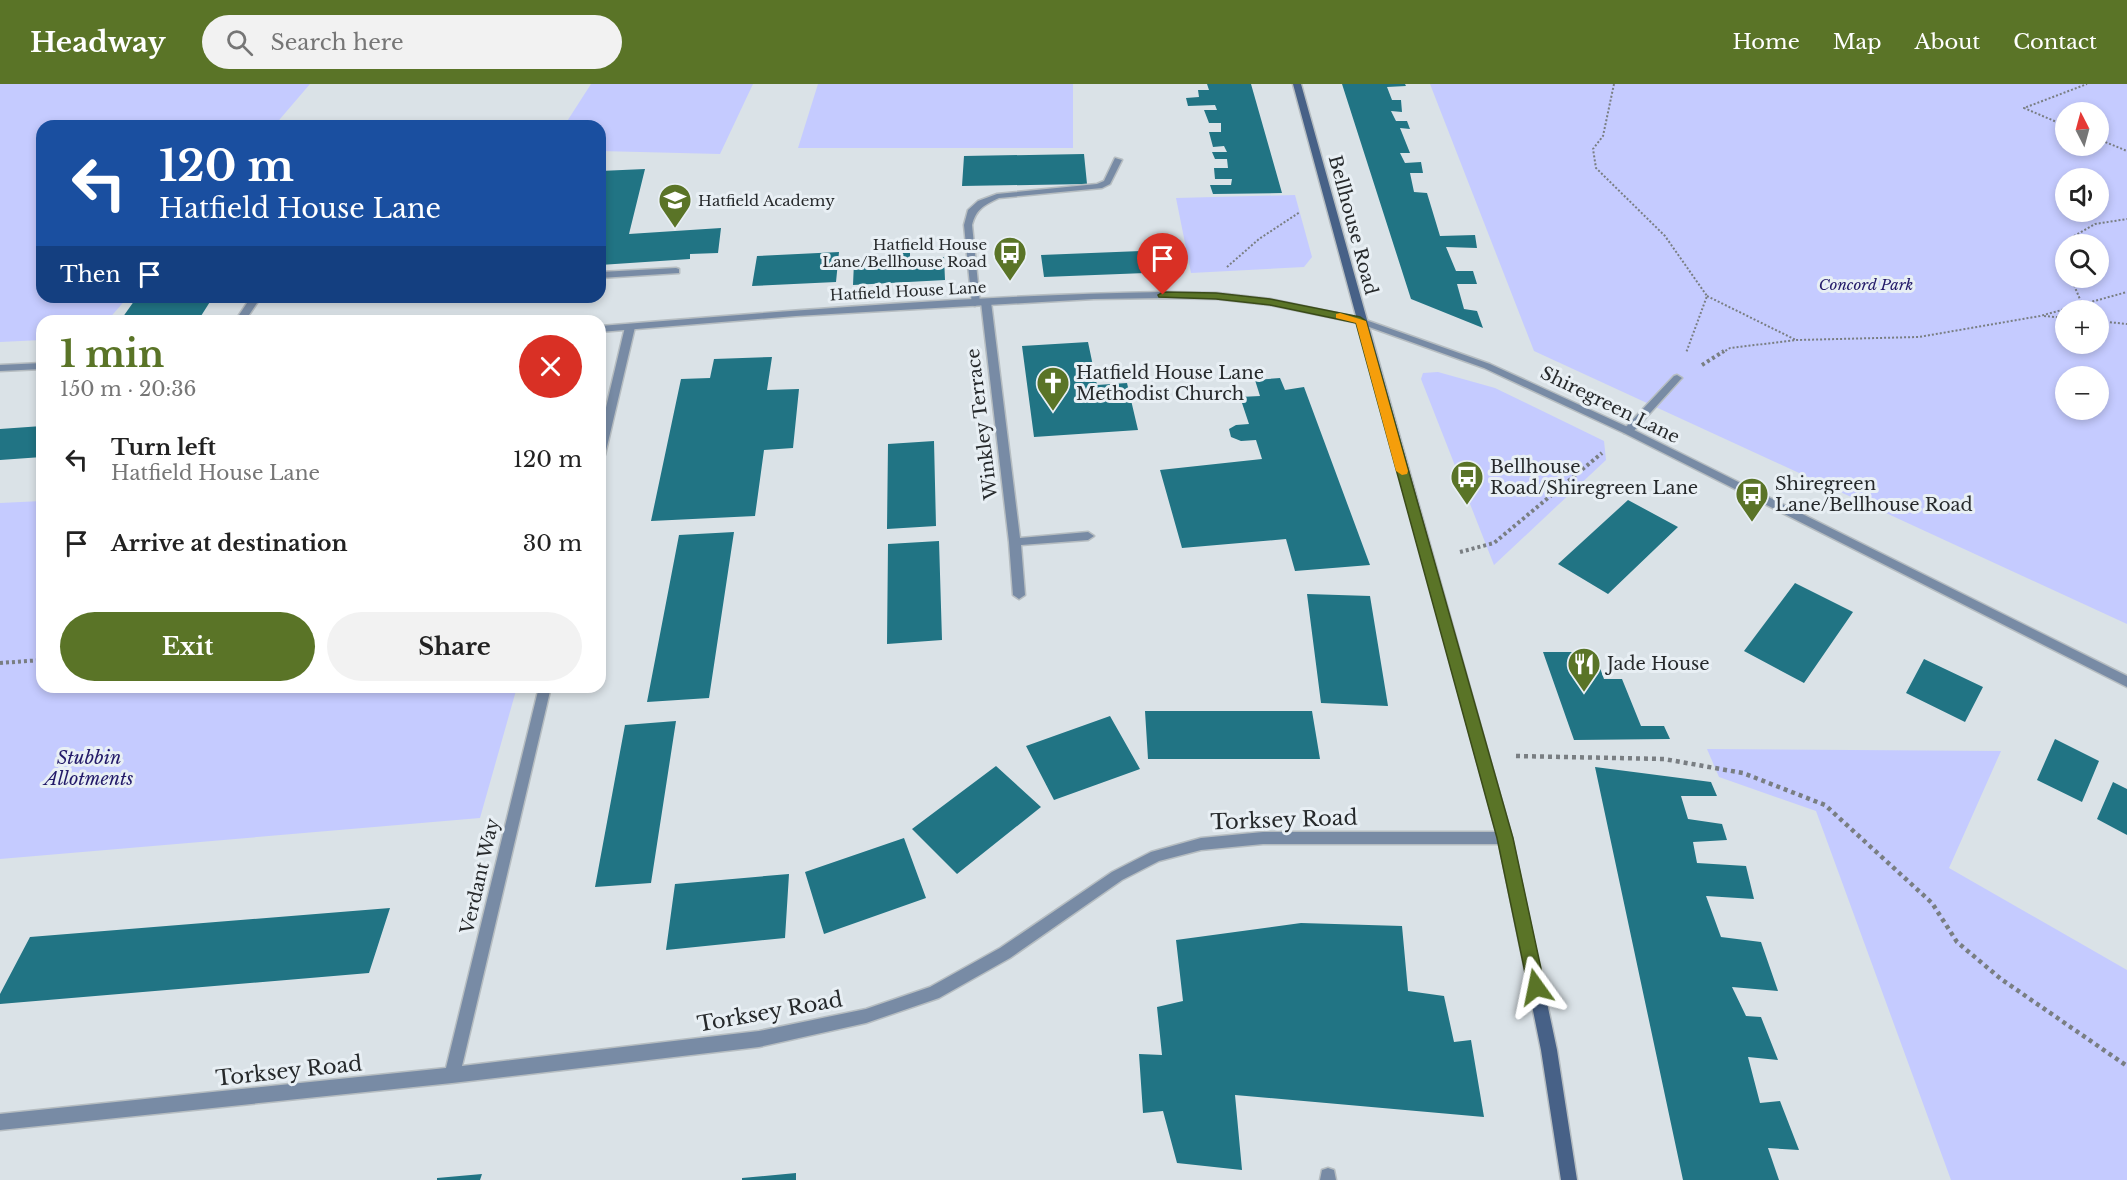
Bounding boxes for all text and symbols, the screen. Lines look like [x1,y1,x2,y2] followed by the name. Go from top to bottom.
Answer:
[202,15,622,69] search box
[30,25,166,60] text: Headway
[223,26,256,59] icon: search
[271,29,404,56] text: Search here
[1733,29,1800,55] text: Home
[1833,29,1881,55] text: Map
[1914,29,1980,55] text: About
[2013,29,2097,55] text: Contact
[2055,102,2109,156] north arrow
[2055,102,2109,420] map controls
[159,140,294,192] text: 120 m
[60,144,138,222] icon: left
[1324,153,1382,297] street label: Bellhouse Road
[2055,168,2109,222] button: sound
[657,182,693,229] school or university icon: Hatfield Academy
[698,191,835,210] place label: Hatfield Academy
[159,192,441,225] text: Hatfield House Lane
[1137,233,1188,295] pin
[2055,234,2109,288] button: search
[822,235,987,271] place label: Hatfield House Lane/Bellhouse Road
[992,235,1028,282] bus stop icon: Hatfield House Lane/Bellhouse Road
[1146,242,1179,275] icon: arrive
[133,258,166,291] icon: arrive
[60,261,121,288] text: Then
[1819,275,1913,294] park label: Concord Park
[829,277,987,305] street label: Hatfield House Lane
[2055,300,2109,354] button: +
[60,332,164,377] text: 1 min
[519,335,582,398] button: close
[962,347,1002,502] street label: Winkley Terrace
[1076,362,1264,405] place label: Hatfield House Lane Methodist Church
[1537,362,1683,448] street label: Shiregreen Lane
[1035,365,1071,412] church icon: Hatfield House Lane Methodist Church
[2055,366,2109,420] button: −
[60,377,196,401] text: 150 m · 20:36
[111,434,216,461] text: Turn left
[60,443,93,476] icon: left
[513,446,582,473] text: 120 m
[1490,456,1698,499] place label: Bellhouse Road/Shiregreen Lane
[1449,459,1485,506] bus stop icon: Bellhouse Road/Shiregreen Lane
[111,461,320,485] text: Hatfield House Lane
[1775,473,1973,516] place label: Shiregreen Lane/Bellhouse Road
[1734,476,1770,523] bus stop icon: Shiregreen Lane/Bellhouse Road
[60,527,93,560] icon: arrive
[111,530,348,557] text: Arrive at destination
[523,530,582,557] text: 30 m
[60,612,315,681] button: Exit
[327,612,582,681] button: Share
[1566,646,1602,693] restaurant icon: Jade House
[1605,653,1710,675] place label: Jade House
[43,747,134,790] park label: Stubbin Allotments
[1210,804,1358,836] street label: Torksey Road
[456,816,504,937] street label: Verdant Way
[1504,955,1568,1019] position arrow
[695,986,845,1038] street label: Torksey Road
[214,1050,364,1092] street label: Torksey Road

